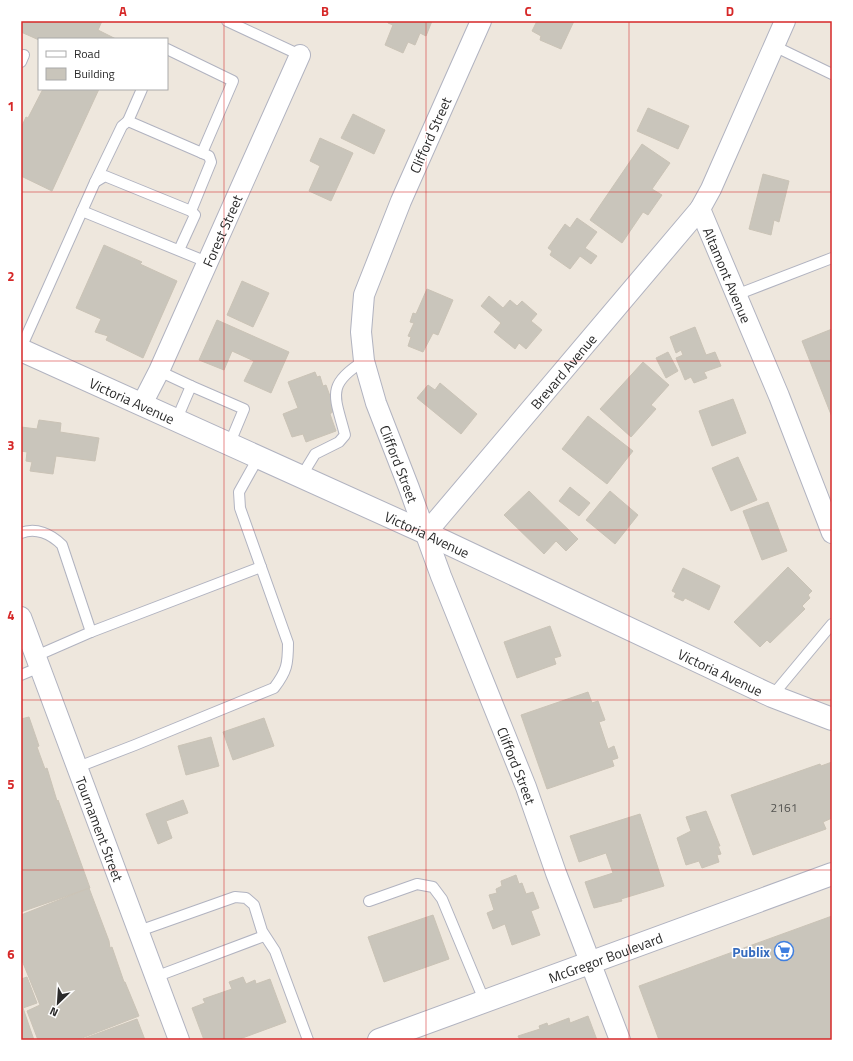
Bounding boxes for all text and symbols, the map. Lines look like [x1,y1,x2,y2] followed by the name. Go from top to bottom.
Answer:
[119,1,127,21] text: A
[321,1,329,21] text: B
[524,1,532,21] text: C
[726,1,734,21] text: D
[38,38,168,90] legend
[74,44,100,63] text: Road
[74,64,115,83] text: Building
[404,93,456,177] street label: Clifford Street
[7,96,15,116] text: 1
[196,191,247,270] street label: Forest Street
[698,224,757,326] street label: Altamont Avenue
[7,266,15,286] text: 2
[525,329,601,413] street label: Brevard Avenue
[86,372,178,429] street label: Victoria Avenue
[375,422,424,506] street label: Clifford Street
[7,435,15,455] text: 3
[381,505,473,563] street label: Victoria Avenue
[7,605,15,625] text: 4
[675,643,766,701] street label: Victoria Avenue
[492,724,542,807] street label: Clifford Street
[71,773,129,884] street label: Tournament Street
[7,774,15,794] text: 5
[771,798,797,817] house number: 2161
[545,927,665,988] street label: McGregor Boulevard
[773,940,795,962] supermarket icon: Publix
[732,941,770,962] place label: Publix
[7,944,15,964] text: 6
[38,983,78,1023] north arrow
[47,1003,61,1021] text: N

